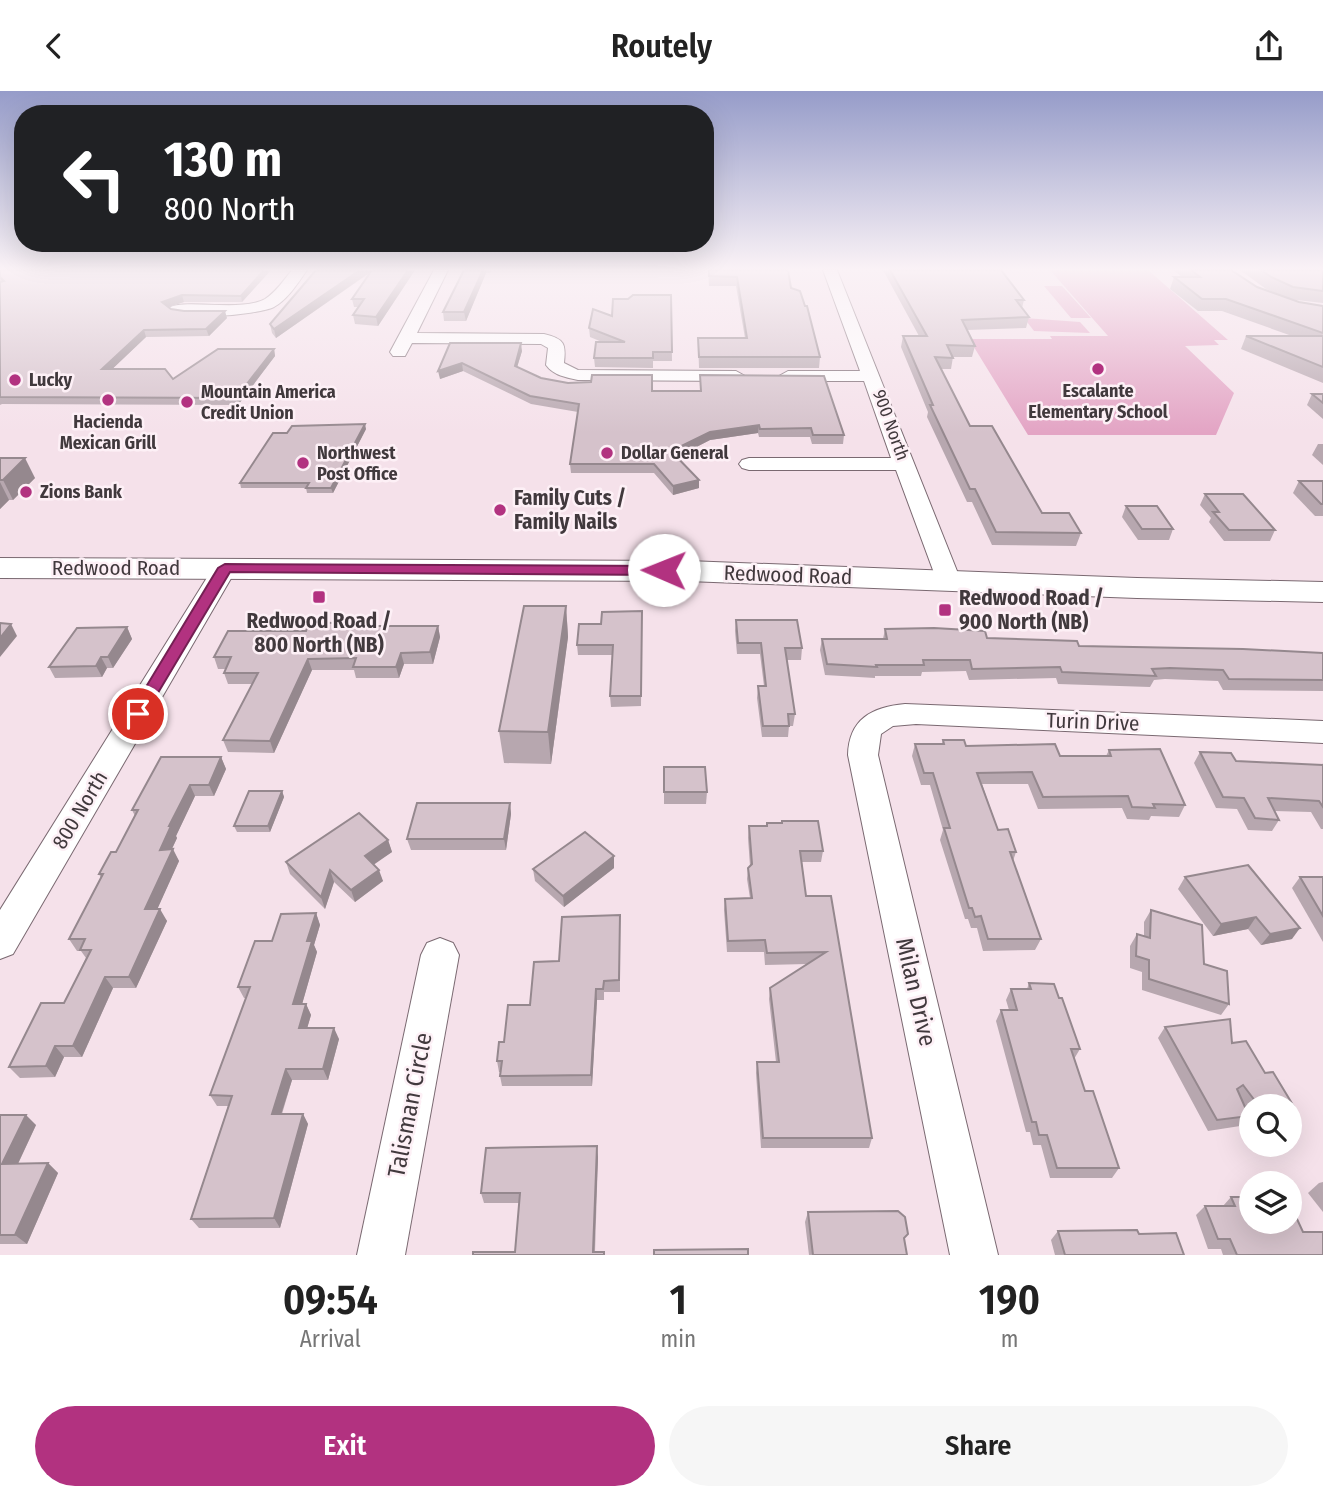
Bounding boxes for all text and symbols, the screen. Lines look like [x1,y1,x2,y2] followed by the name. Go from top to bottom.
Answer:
[35,27,73,65] icon: back
[611,27,712,65] text: Routely
[1250,27,1288,65] icon: share
[164,130,282,189] text: 130 m
[49,133,140,224] icon: left
[164,190,296,228] text: 800 North
[1090,361,1106,377] marker: Escalante Elementary School
[29,369,72,391] place label: Lucky
[7,372,23,388] marker: Lucky
[1028,380,1168,423] place label: Escalante Elementary School
[201,381,336,424] place label: Mountain America Credit Union
[868,387,914,463] street label: 900 North
[100,392,116,408] marker: Hacienda Mexican Grill
[179,394,195,410] marker: Mountain America Credit Union
[60,411,156,454] place label: Hacienda Mexican Grill
[317,442,398,485] place label: Northwest Post Office
[621,442,728,464] place label: Dollar General
[599,445,615,461] marker: Dollar General
[295,455,311,471] marker: Northwest Post Office
[40,481,123,503] place label: Zions Bank
[18,484,34,500] marker: Zions Bank
[514,485,626,535] place label: Family Cuts / Family Nails
[492,502,508,518] marker: Family Cuts / Family Nails
[627,533,701,607] position arrow
[52,555,180,581] street label: Redwood Road
[723,560,853,590] street label: Redwood Road
[959,585,1104,635] place label: Redwood Road / 900 North (NB)
[311,589,327,605] marker: Redwood Road / 800 North (NB)
[937,602,953,618] marker: Redwood Road / 900 North (NB)
[247,608,391,658] place label: Redwood Road / 800 North (NB)
[108,684,168,744] pin
[119,695,157,733] icon: arrive
[1046,707,1140,737] street label: Turin Drive
[47,766,113,854] street label: 800 North
[890,935,942,1049] street label: Milan Drive
[382,1030,438,1180] street label: Talisman Circle
[1239,1094,1302,1234] map controls
[1239,1094,1302,1157] button: search
[1239,1171,1302,1234] button: layers
[283,1275,378,1325] text: 09:54
[670,1275,687,1325] text: 1
[979,1275,1040,1325] text: 190
[300,1325,361,1353] text: Arrival
[660,1325,696,1353] text: min
[1001,1325,1018,1353] text: m
[35,1406,655,1486] button: Exit
[669,1406,1288,1486] button: Share

